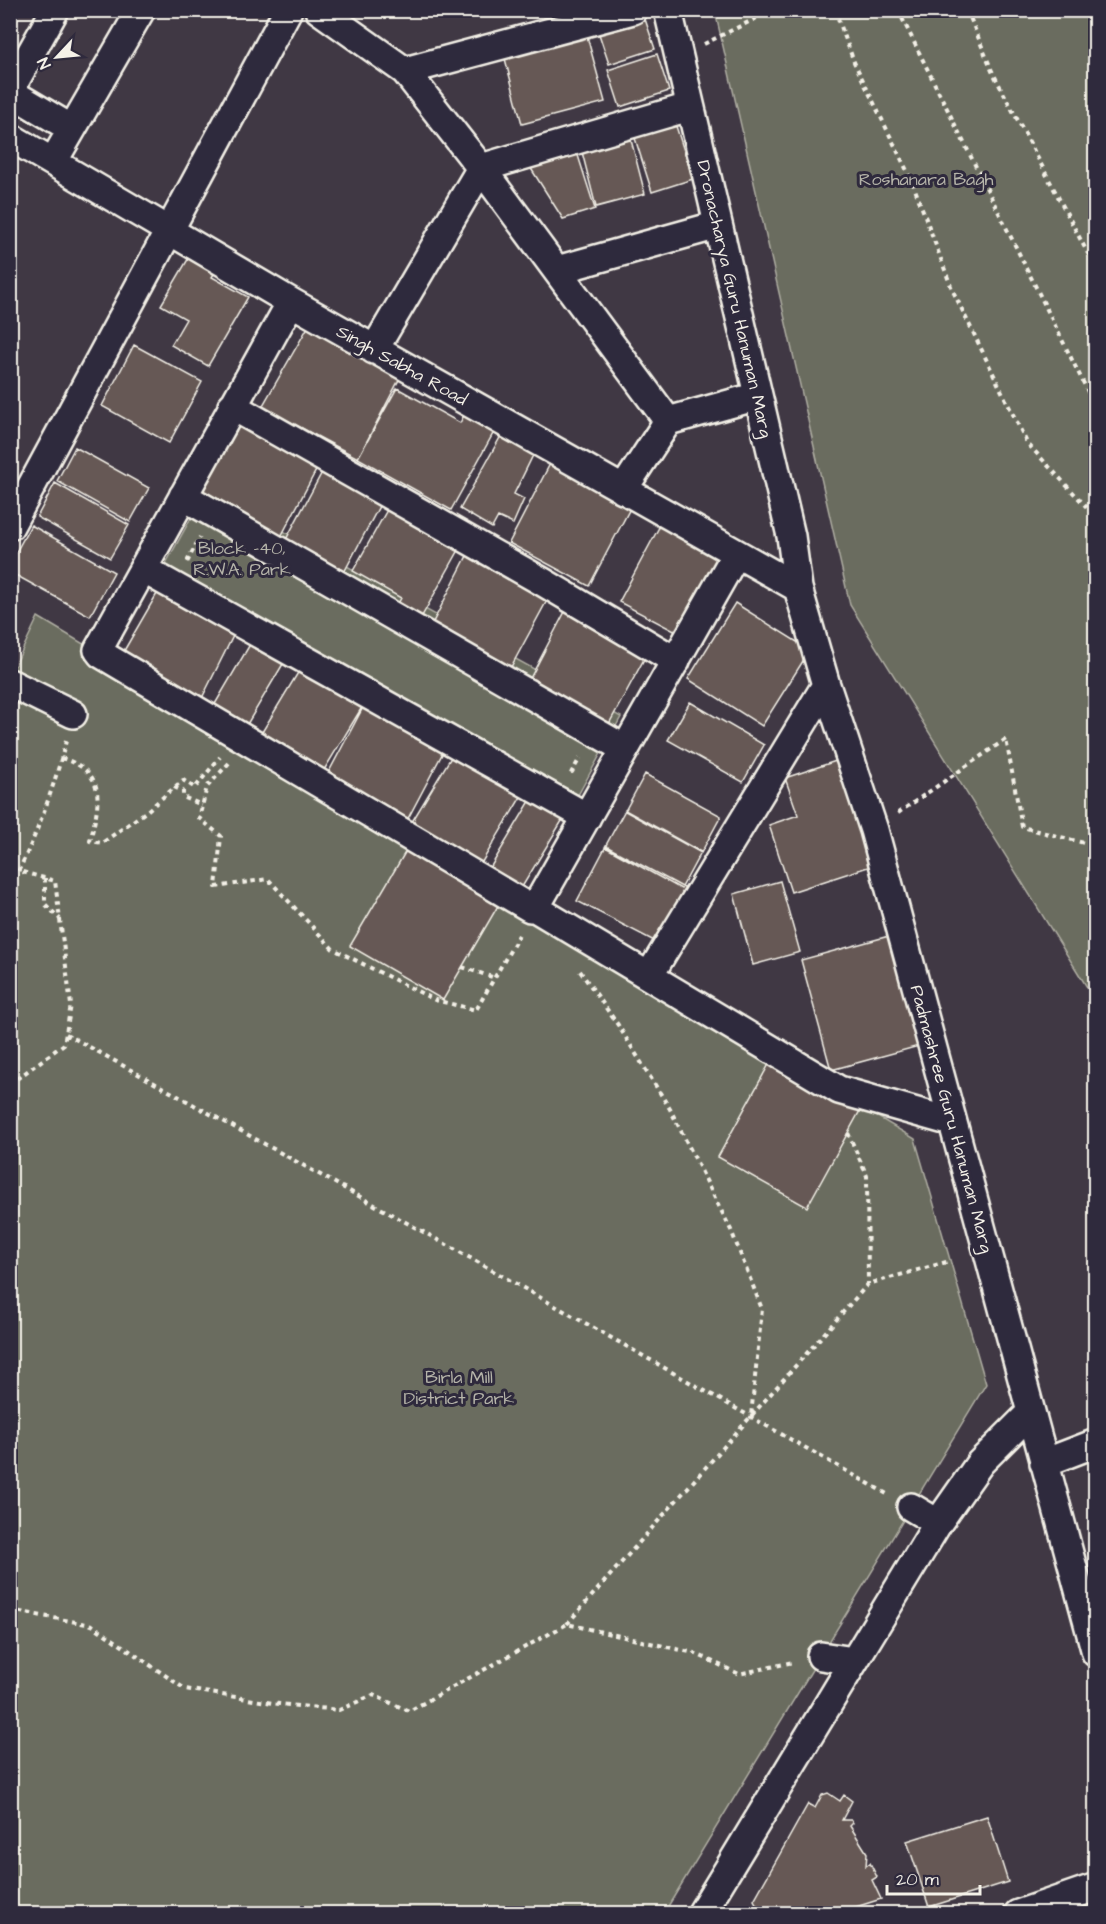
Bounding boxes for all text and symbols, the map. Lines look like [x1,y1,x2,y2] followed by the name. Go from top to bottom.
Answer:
[27,27,87,87] north arrow
[32,54,57,72] text: N
[689,158,779,441] street label: Dronacharya Guru Hanuman Marg
[859,167,993,193] park label: Roshanara Bagh
[331,319,472,413] street label: Singh Sabha Road
[193,536,291,582] park label: Block -40, R.W.A. Park
[903,982,999,1256] street label: Padmashree Guru Hanuman Marg
[404,1365,514,1411] park label: Birla Mill District Park
[887,1858,980,1896] scale bar
[896,1867,939,1892] text: 20 m

